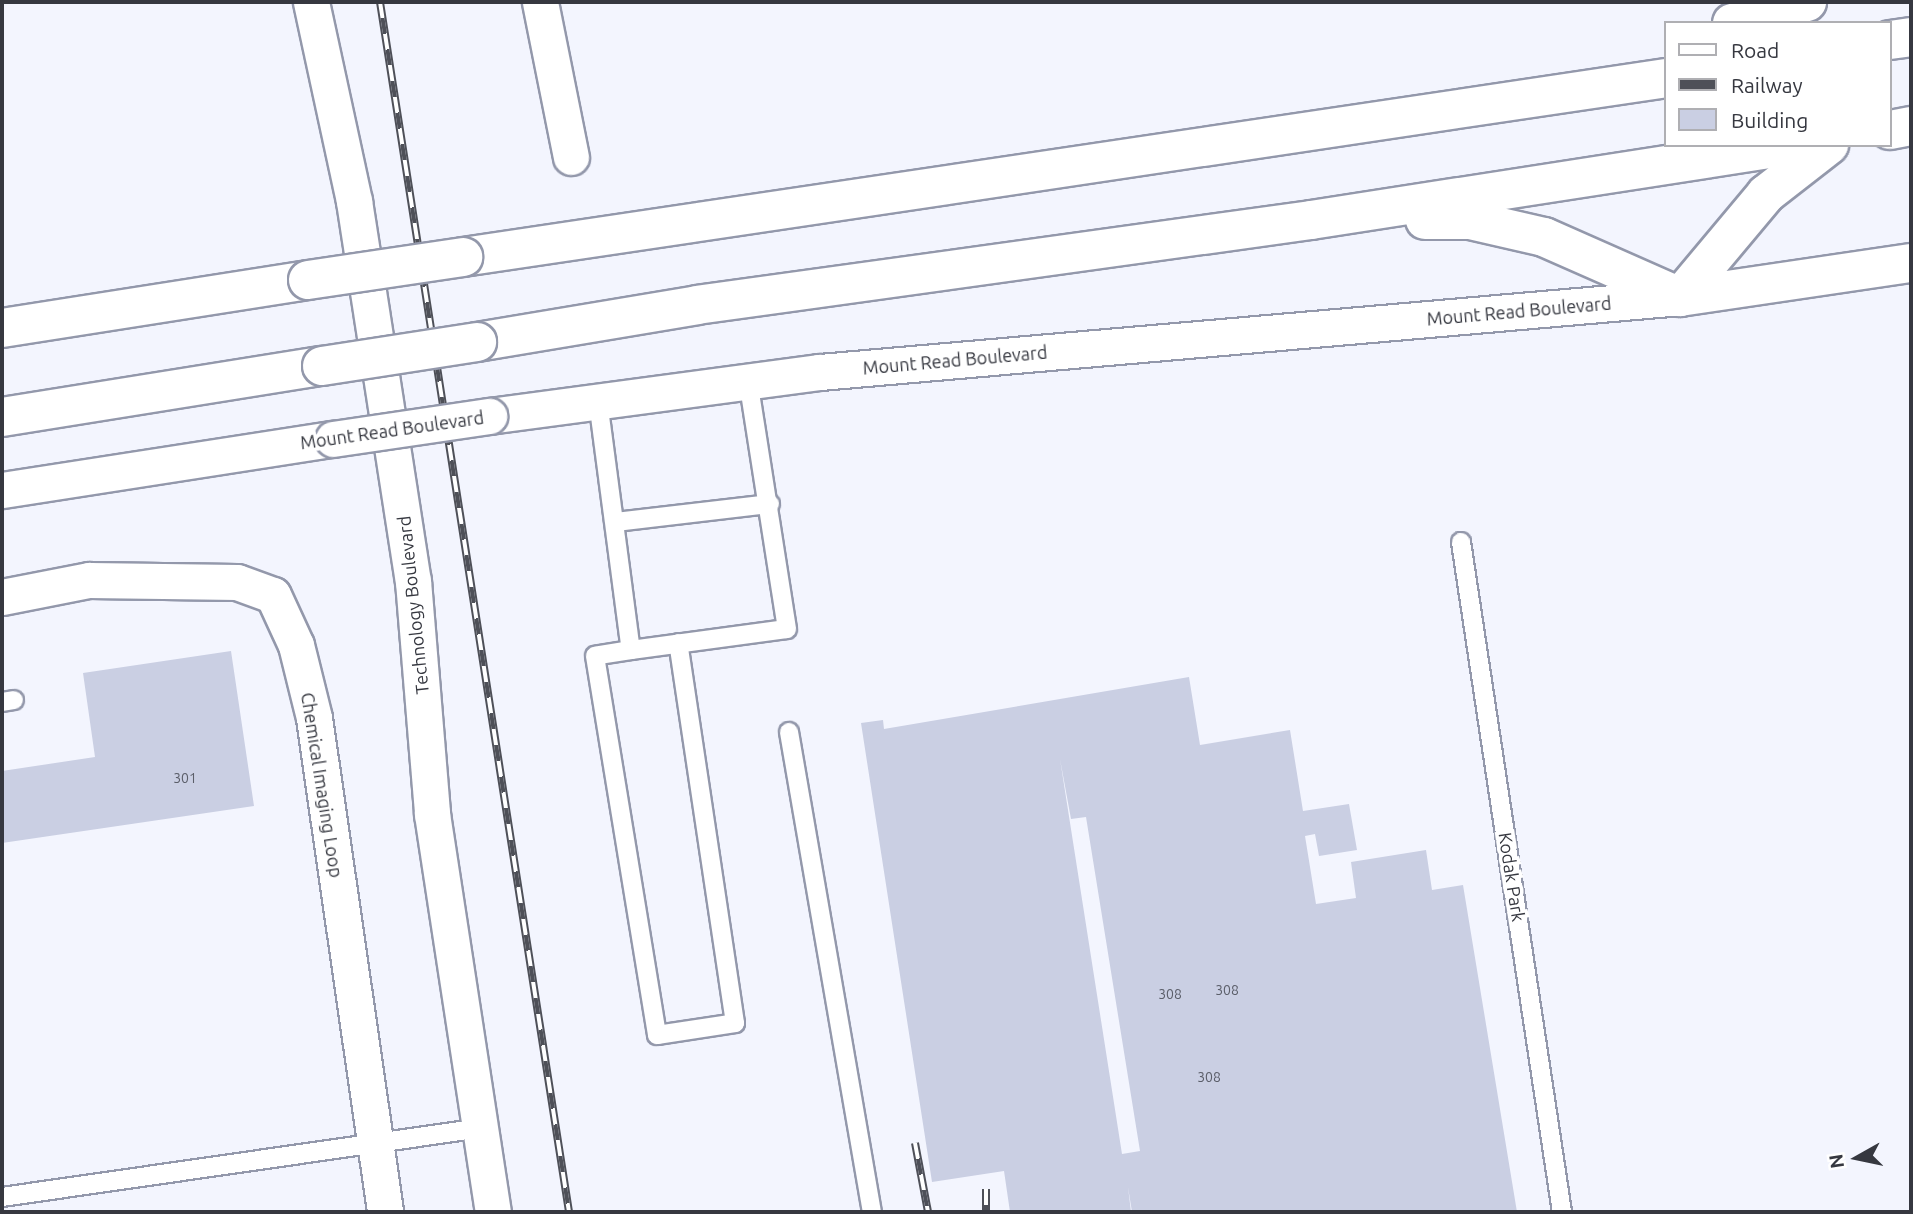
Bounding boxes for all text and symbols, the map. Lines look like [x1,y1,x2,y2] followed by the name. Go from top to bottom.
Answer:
[1664,21,1892,147] legend
[1731,38,1779,62] text: Road
[1731,73,1803,97] text: Railway
[1731,108,1808,132] text: Building
[1426,292,1612,330] street label: Mount Read Boulevard
[862,341,1048,379] street label: Mount Read Boulevard
[299,406,485,454] street label: Mount Read Boulevard
[393,515,433,695] street label: Technology Boulevard
[297,691,347,879] street label: Chemical Imaging Loop
[173,770,197,786] house number: 301
[1494,831,1530,923] street label: Kodak Park
[1215,982,1239,998] house number: 308
[1158,986,1182,1002] house number: 308
[1197,1069,1221,1085] house number: 308
[1822,1123,1892,1193] north arrow
[1824,1153,1848,1170] text: N

